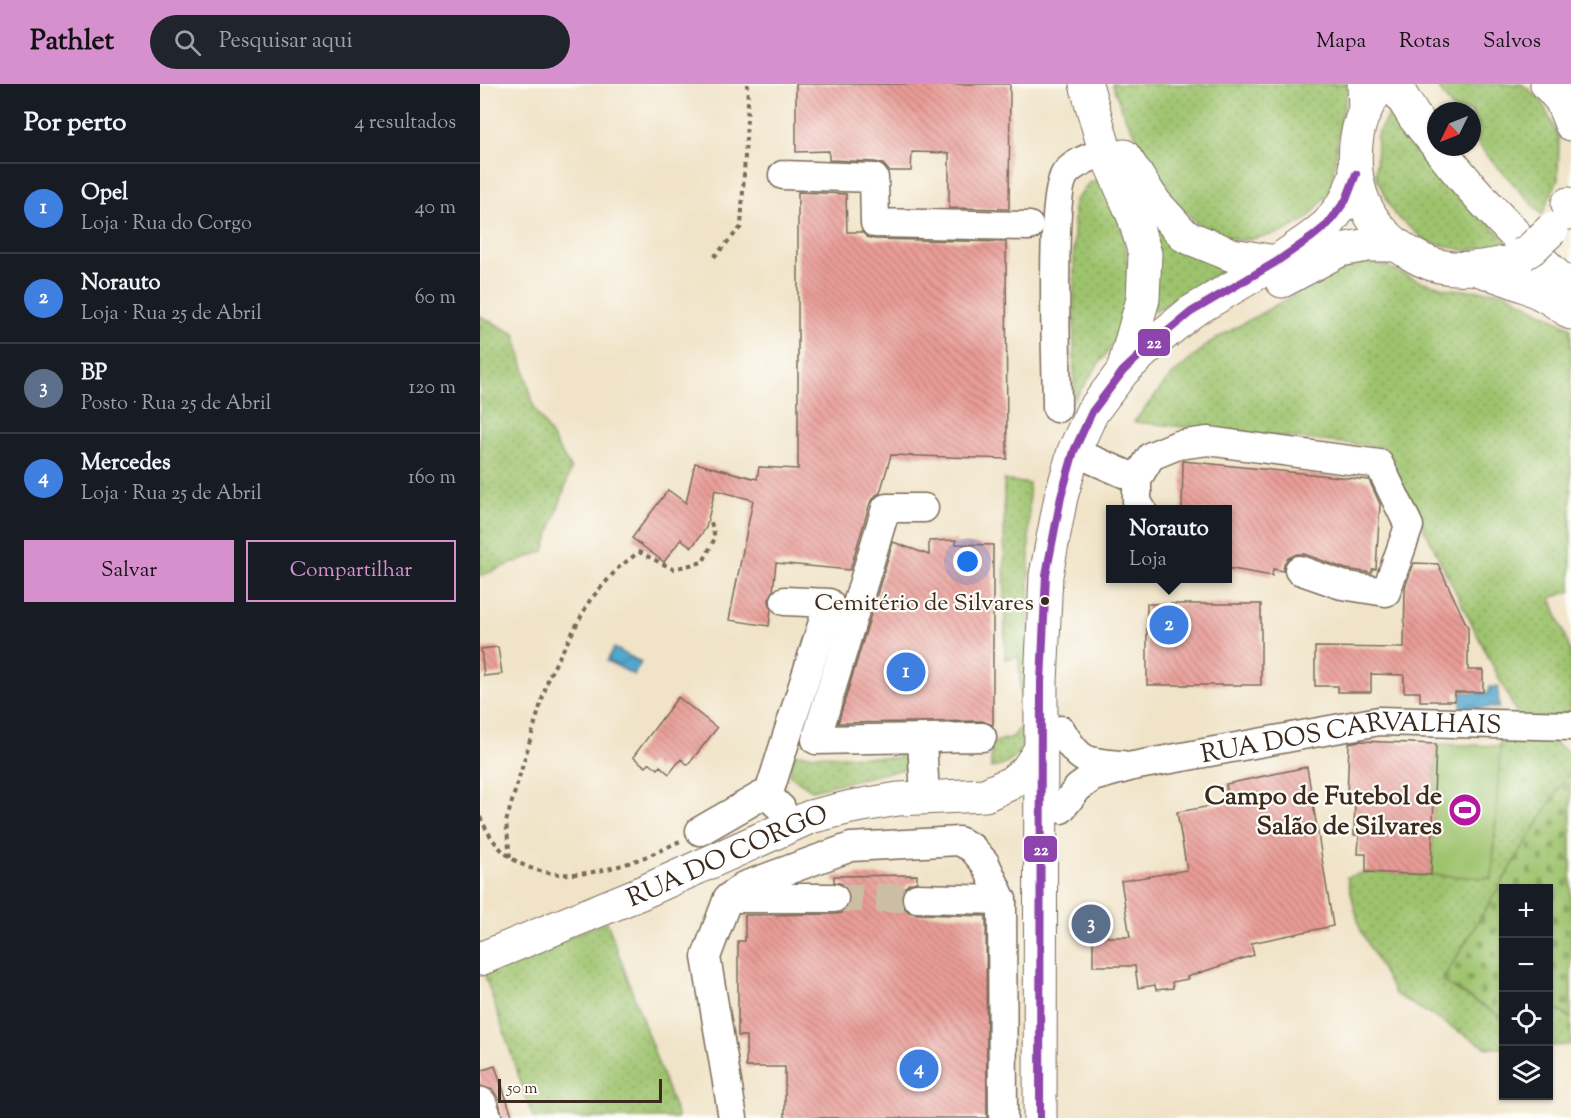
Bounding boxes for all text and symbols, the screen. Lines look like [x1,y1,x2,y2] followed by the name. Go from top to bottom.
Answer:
[150,15,570,69] search box
[30,22,114,62] text: Pathlet
[171,26,204,59] icon: search
[219,26,353,58] text: Pesquisar aqui
[1316,27,1366,57] text: Mapa
[1399,27,1450,57] text: Rotas
[1483,27,1541,57] text: Salvos
[1427,102,1481,156] north arrow
[24,105,126,142] text: Por perto
[354,109,456,138] text: 4 resultados
[81,178,128,210] text: Opel
[40,194,47,223] text: 1
[415,194,456,223] text: 40 m
[81,210,252,239] text: Loja · Rua do Corgo
[81,268,161,300] text: Norauto
[39,284,48,313] text: 2
[415,284,456,313] text: 60 m
[81,300,262,329] text: Loja · Rua 25 de Abril
[1137,328,1171,357] line badge: 22
[1147,333,1162,356] text: 22
[81,358,107,390] text: BP
[39,374,48,403] text: 3
[408,374,456,403] text: 120 m
[81,390,271,419] text: Posto · Rua 25 de Abril
[81,448,171,480] text: Mercedes
[38,464,49,493] text: 4
[408,464,456,493] text: 160 m
[81,480,262,509] text: Loja · Rua 25 de Abril
[1106,505,1232,583] popup
[1129,514,1209,546] text: Norauto
[24,540,234,602] button: Salvar
[246,540,456,602] button: Compartilhar
[1129,546,1167,575] text: Loja
[953,547,982,576] your location
[814,587,1034,621] place label: Cemitério de Silvares
[1039,595,1051,607] marker: Cemitério de Silvares
[1150,602,1188,648] pin: 2
[886,650,926,694] pin: 1
[1198,704,1502,774] street label: RUA DOS CARVALHAIS
[1205,779,1442,846] place label: Campo de Futebol de Salão de Silvares
[1447,792,1483,828] sports icon: Campo de Futebol de Salão de Silvares
[622,797,831,918] street label: RUA DO CORGO
[1023,835,1058,863] line badge: 22
[1034,840,1049,863] text: 22
[1499,884,1553,1100] map controls
[1499,884,1553,938] button: +
[1072,902,1110,946] pin: 3
[1499,938,1553,992] button: −
[1499,992,1553,1046] button: locate
[900,1046,938,1092] pin: 4
[1499,1046,1553,1100] button: layers
[498,1076,662,1104] scale bar
[507,1078,538,1101] text: 50 m

